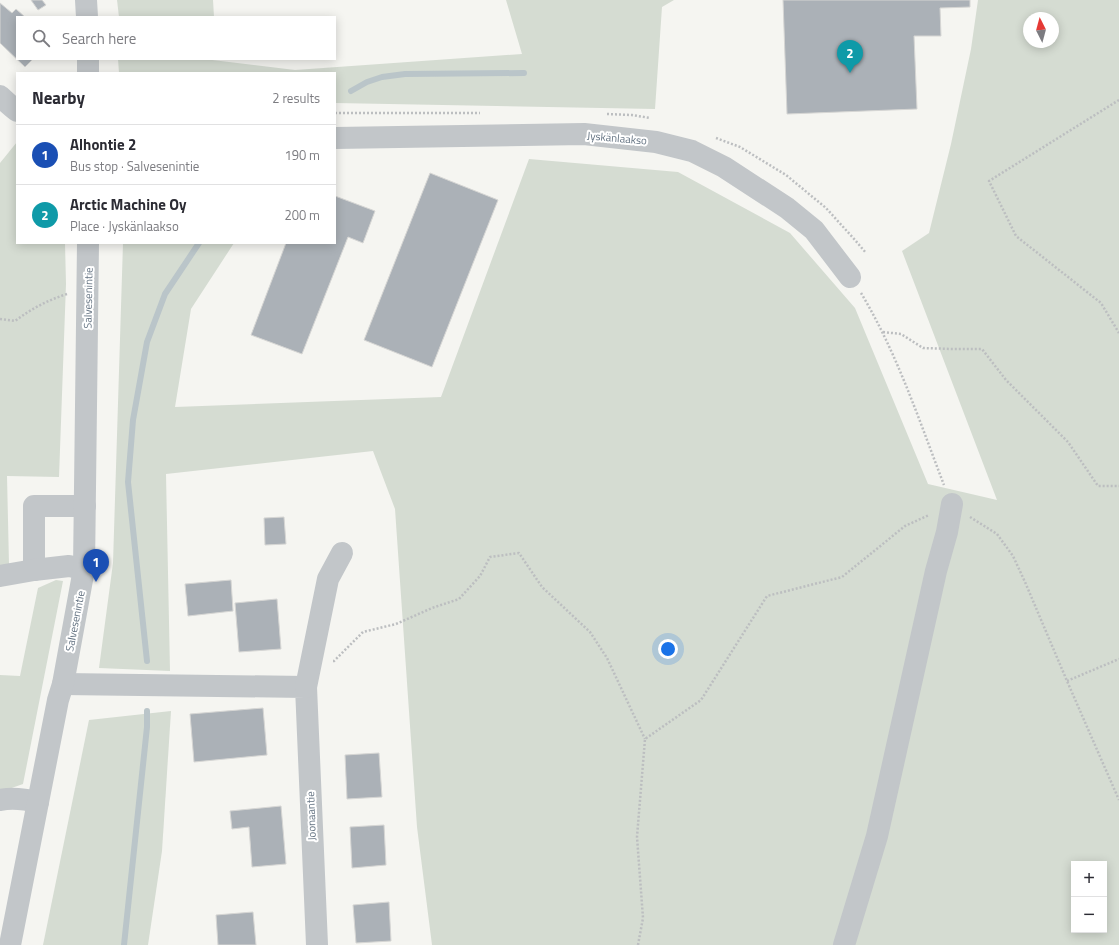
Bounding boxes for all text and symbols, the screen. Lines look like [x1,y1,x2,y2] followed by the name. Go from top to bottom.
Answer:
[1023,12,1059,48] north arrow
[16,16,336,60] search box
[30,27,52,49] icon: search
[62,27,136,50] text: Search here
[837,40,863,73] pin: 2
[32,85,85,111] text: Nearby
[272,88,320,108] text: 2 results
[586,127,648,149] street label: Jyskänlaakso
[70,133,136,156] text: Alhontie 2
[41,145,49,165] text: 1
[284,145,320,165] text: 190 m
[70,156,199,176] text: Bus stop · Salvesenintie
[70,193,187,216] text: Arctic Machine Oy
[41,205,49,225] text: 2
[284,205,320,225] text: 200 m
[70,216,179,236] text: Place · Jyskänlaakso
[79,267,97,329] street label: Salvesenintie
[83,549,109,582] pin: 1
[61,589,89,653] street label: Salvesenintie
[658,639,678,659] your location
[302,791,320,841] street label: Joonaantie
[1071,861,1107,933] map controls
[1071,861,1107,897] button: +
[1071,897,1107,933] button: −

